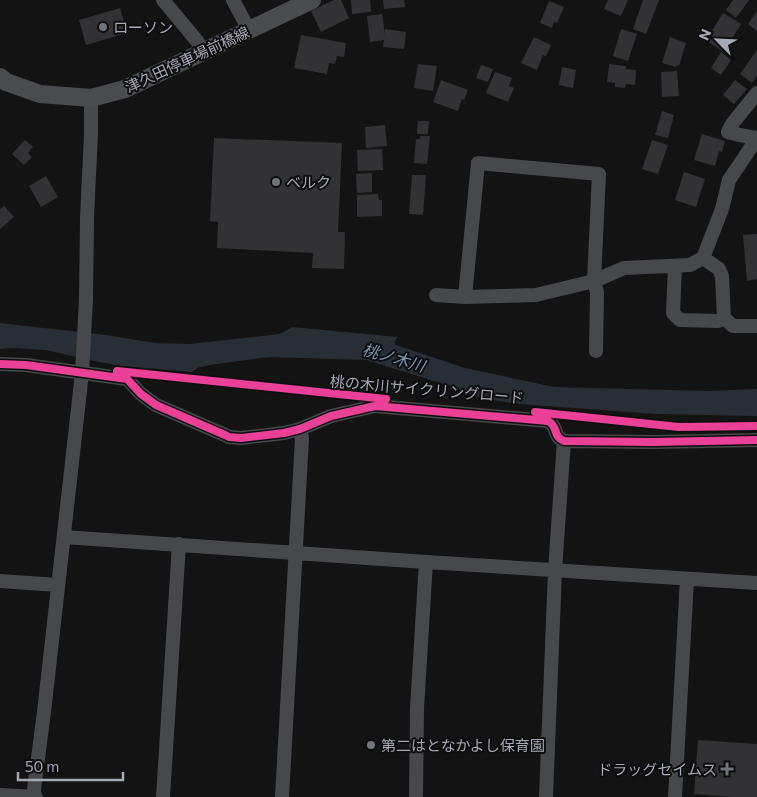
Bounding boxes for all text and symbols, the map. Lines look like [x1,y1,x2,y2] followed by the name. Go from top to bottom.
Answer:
[692,15,742,65] north arrow
[113,18,173,36] place label: ローソン
[97,21,109,33] marker: ローソン
[122,22,252,96] street label: 津久田停車場前橋線
[695,26,715,43] text: N
[286,173,331,191] place label: ベルク
[270,176,282,188] marker: ベルク
[361,339,429,376] water label: 桃ノ木川
[329,372,525,406] street label: 桃の木川サイクリングロード
[381,736,545,754] place label: 第二はとなかよし保育園
[365,739,377,751] marker: 第二はとなかよし保育園
[18,750,122,782] scale bar
[25,757,59,775] text: 50 m
[597,760,717,778] place label: ドラッグセイムス
[721,763,733,775] marker: ドラッグセイムス

